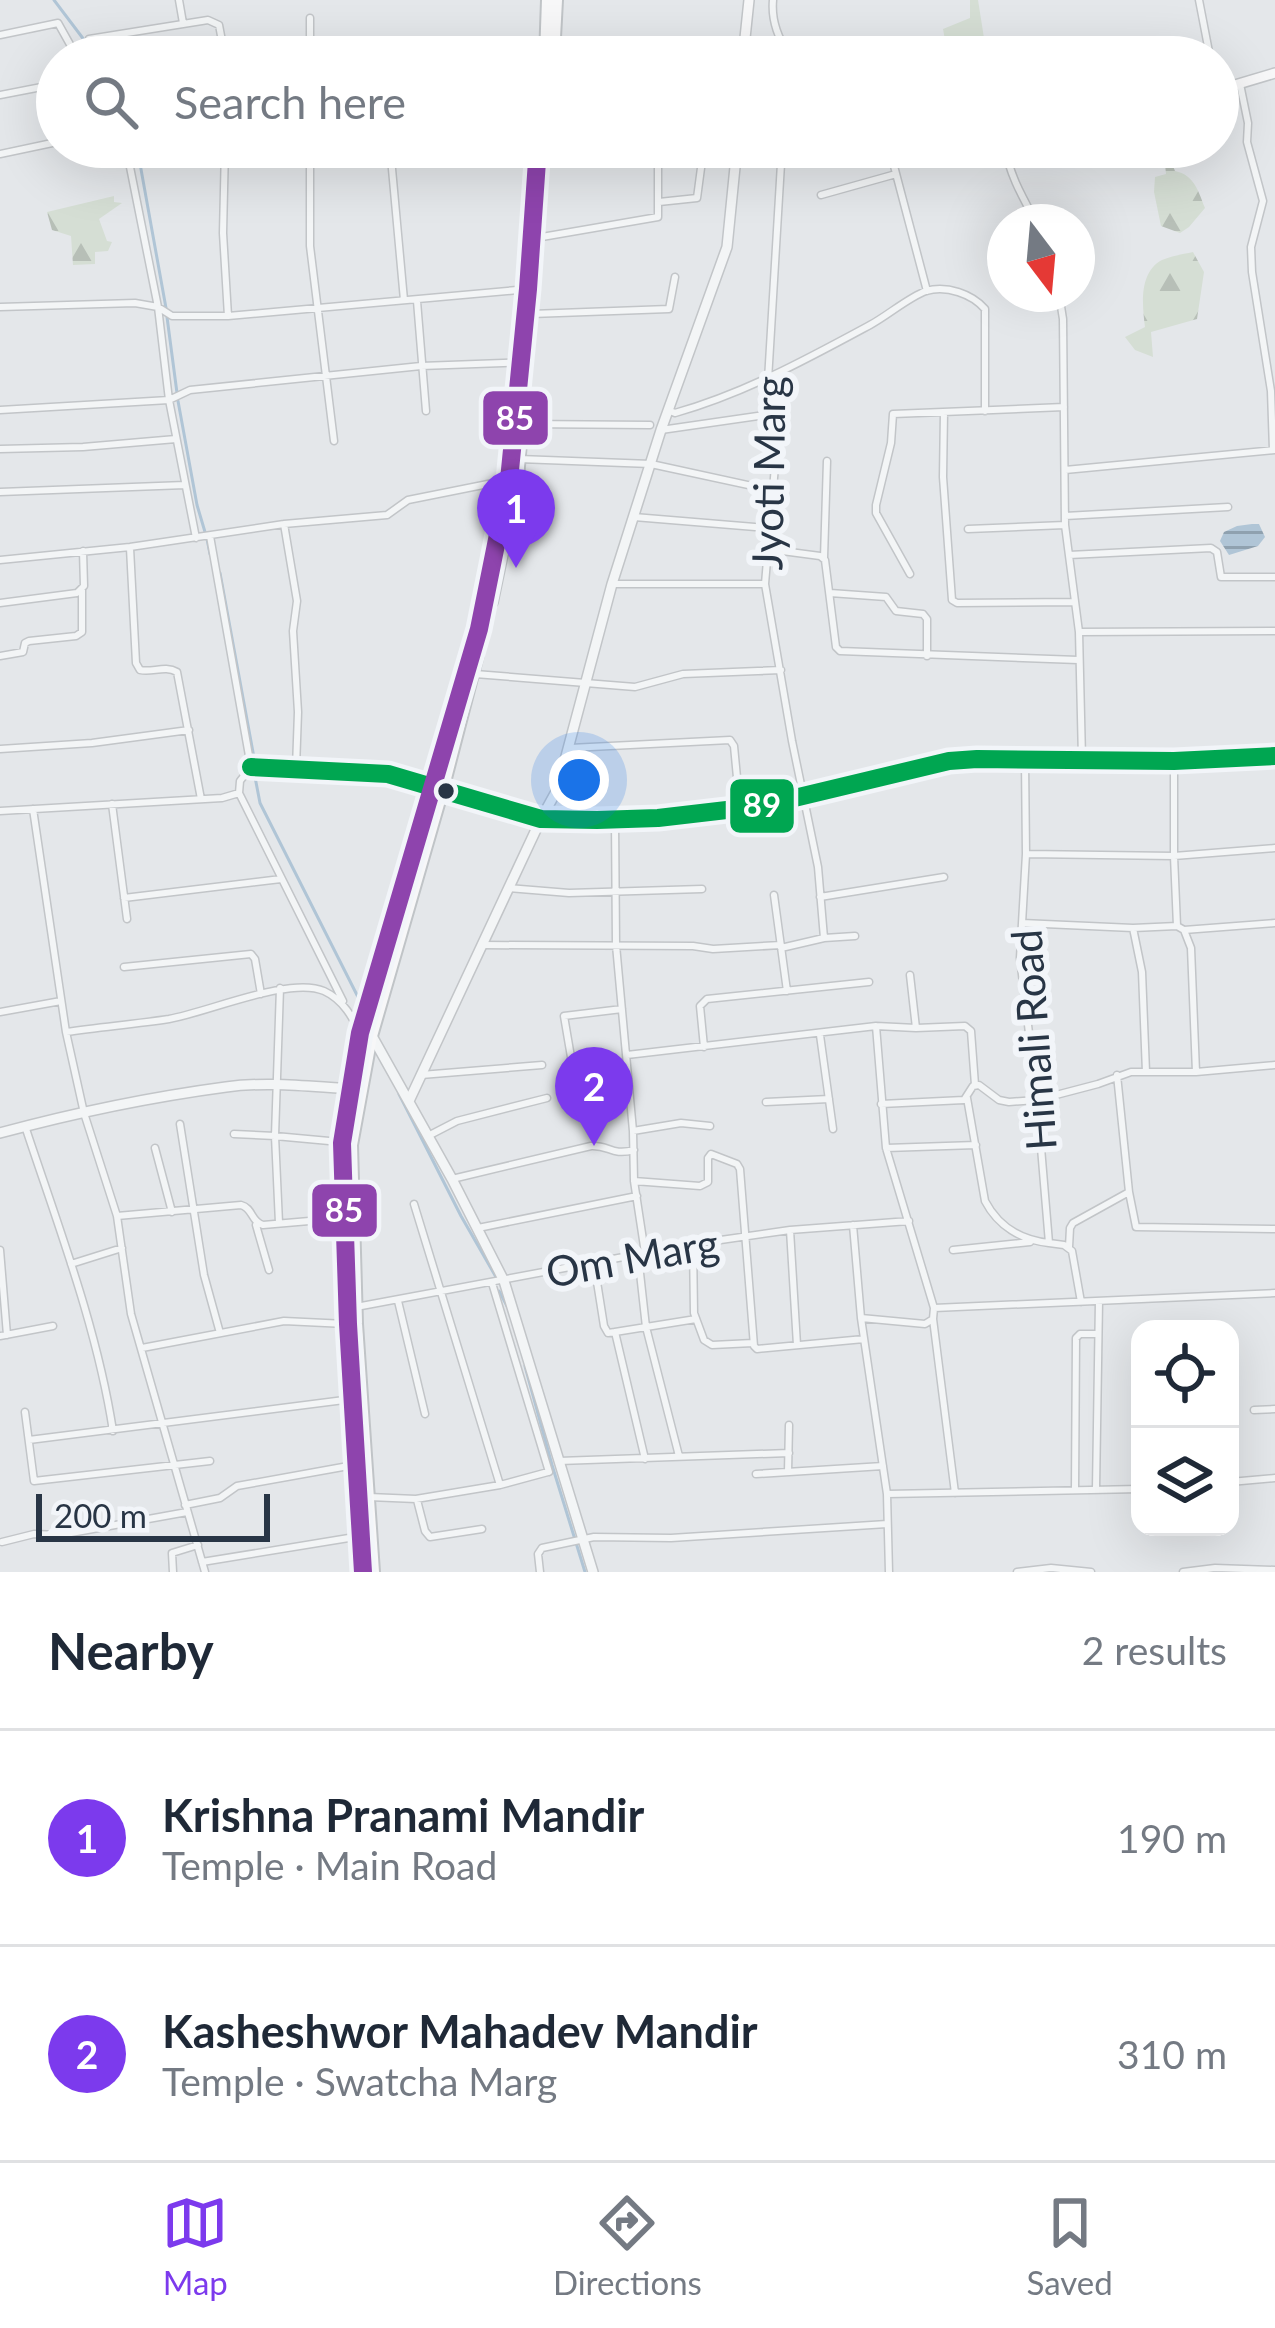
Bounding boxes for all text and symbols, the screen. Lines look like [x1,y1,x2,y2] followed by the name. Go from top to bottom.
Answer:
[36,36,1239,168] search box
[78,69,144,135] icon: search
[174,75,406,129] text: Search here
[987,204,1095,312] north arrow
[741,375,795,571] street label: Jyoti Marg
[481,389,550,447] line badge: 85
[496,397,534,437] text: 85
[477,469,555,568] pin: 1
[549,750,609,810] your location
[728,777,796,835] line badge: 89
[435,780,457,802] unlabelled marker
[743,784,781,824] text: 89
[1000,928,1066,1152] street label: Himali Road
[555,1047,633,1146] pin: 2
[310,1182,379,1239] line badge: 85
[325,1189,363,1229] text: 85
[542,1217,722,1297] street label: Om Marg
[1131,1320,1239,1536] map controls
[1131,1320,1239,1428] button: locate
[1131,1428,1239,1536] button: layers
[36,1488,270,1541] scale bar
[54,1495,147,1535] text: 200 m
[48,1620,214,1681] text: Nearby
[1082,1627,1227,1673] text: 2 results
[162,1788,644,1842] text: Krishna Pranami Mandir
[76,1815,98,1861] text: 1
[1117,1815,1227,1861] text: 190 m
[162,1842,497,1888] text: Temple · Main Road
[162,2004,758,2058] text: Kasheshwor Mahadev Mandir
[76,2031,98,2077] text: 2
[1117,2031,1227,2077] text: 310 m
[162,2058,557,2104] text: Temple · Swatcha Marg
[162,2190,228,2302] tab: Map
[553,2190,702,2302] tab: Directions
[1026,2190,1113,2302] tab: Saved

